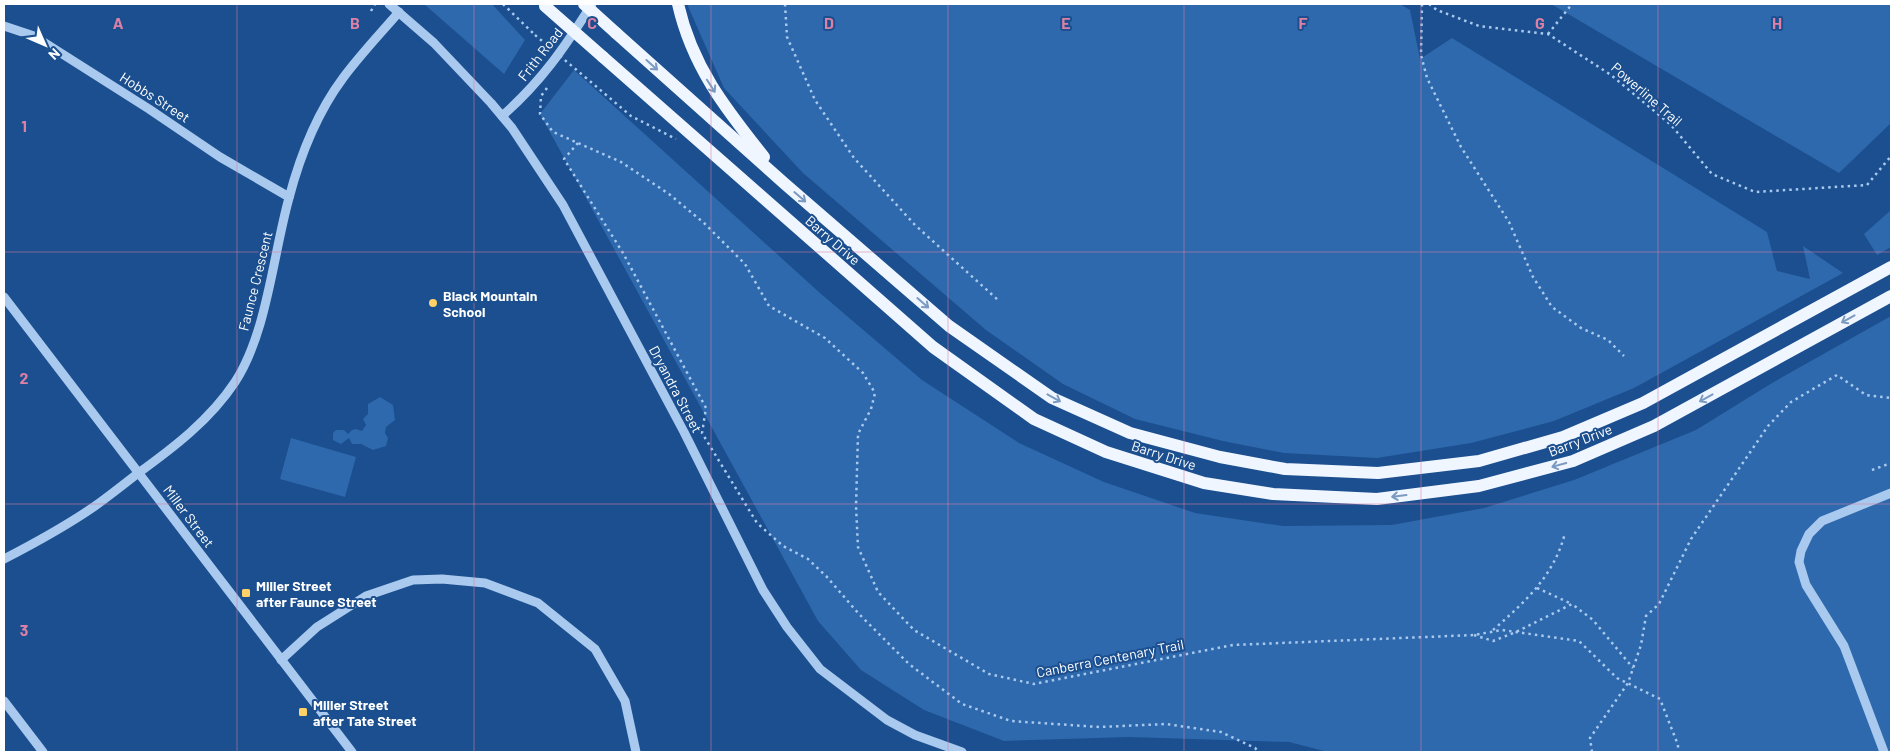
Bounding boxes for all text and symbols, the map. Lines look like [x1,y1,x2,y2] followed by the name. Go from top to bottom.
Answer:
[113,13,124,32] text: A
[350,13,360,32] text: B
[587,13,597,32] text: C
[824,13,834,32] text: D
[1061,13,1071,32] text: E
[1299,13,1308,32] text: F
[1535,13,1545,32] text: G
[1772,13,1782,32] text: H
[20,20,70,70] north arrow
[514,24,566,84] street label: Frith Road
[45,45,64,64] text: N
[646,59,659,71] one-way arrow
[1608,59,1686,129] street label: Powerline Trail
[117,68,193,126] street label: Hobbs Street
[707,79,717,93] one-way arrow
[21,116,27,135] text: 1
[793,191,806,202] one-way arrow
[802,212,864,268] street label: Barry Drive
[234,229,276,333] street label: Faunce Crescent
[443,287,537,320] place label: Black Mountain School
[427,297,439,309] marker: Black Mountain School
[916,297,929,309] one-way arrow
[1842,315,1856,325] one-way arrow
[646,343,706,435] street label: Dryandra Street
[20,368,29,387] text: 2
[1699,393,1714,403] one-way arrow
[1046,394,1061,404] one-way arrow
[1546,420,1614,460] street label: Barry Drive
[1130,437,1198,473] street label: Barry Drive
[1551,461,1567,470] one-way arrow
[160,481,218,551] street label: Miller Street
[1392,491,1408,501] one-way arrow
[256,577,377,610] place label: Miller Street after Faunce Street
[240,587,252,599] marker: Miller Street after Faunce Street
[20,620,28,639] text: 3
[1035,635,1185,681] street label: Canberra Centenary Trail
[313,696,417,729] place label: Miller Street after Tate Street
[297,706,309,718] marker: Miller Street after Tate Street

